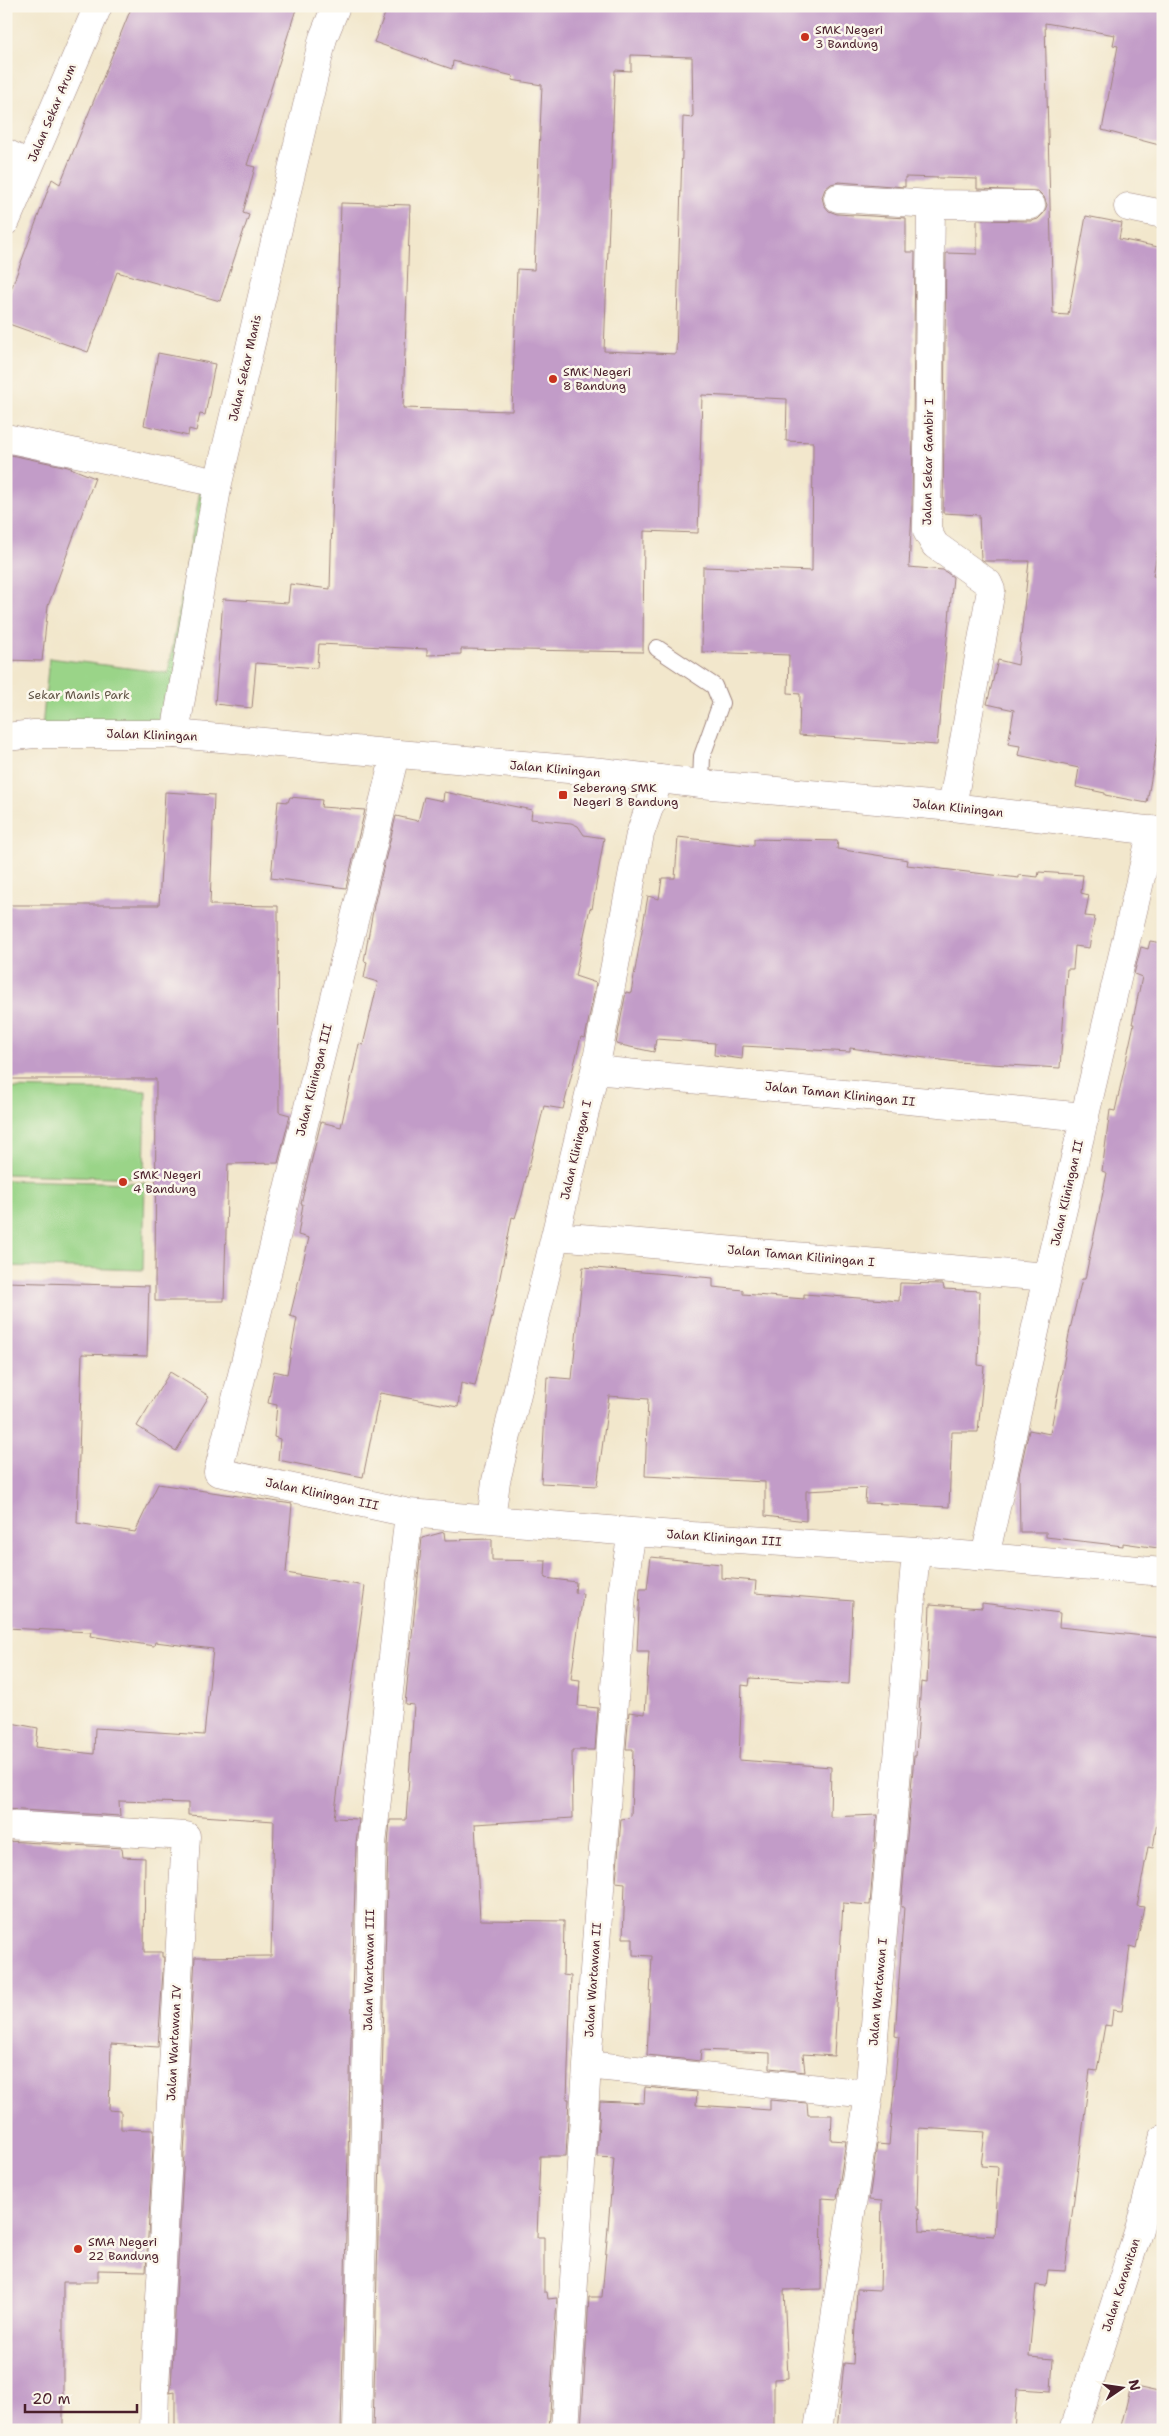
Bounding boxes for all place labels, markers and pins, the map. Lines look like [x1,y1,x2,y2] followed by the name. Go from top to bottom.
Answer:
[815,22,883,52] place label: SMK Negeri 3 Bandung
[799,31,811,43] marker: SMK Negeri 3 Bandung
[563,364,631,394] place label: SMK Negeri 8 Bandung
[547,373,559,385] marker: SMK Negeri 8 Bandung
[573,780,678,810] place label: Seberang SMK Negeri 8 Bandung
[557,789,569,801] marker: Seberang SMK Negeri 8 Bandung
[133,1167,201,1197] place label: SMK Negeri 4 Bandung
[117,1176,129,1188] marker: SMK Negeri 4 Bandung
[88,2234,159,2264] place label: SMA Negeri 22 Bandung
[72,2243,84,2255] marker: SMA Negeri 22 Bandung

